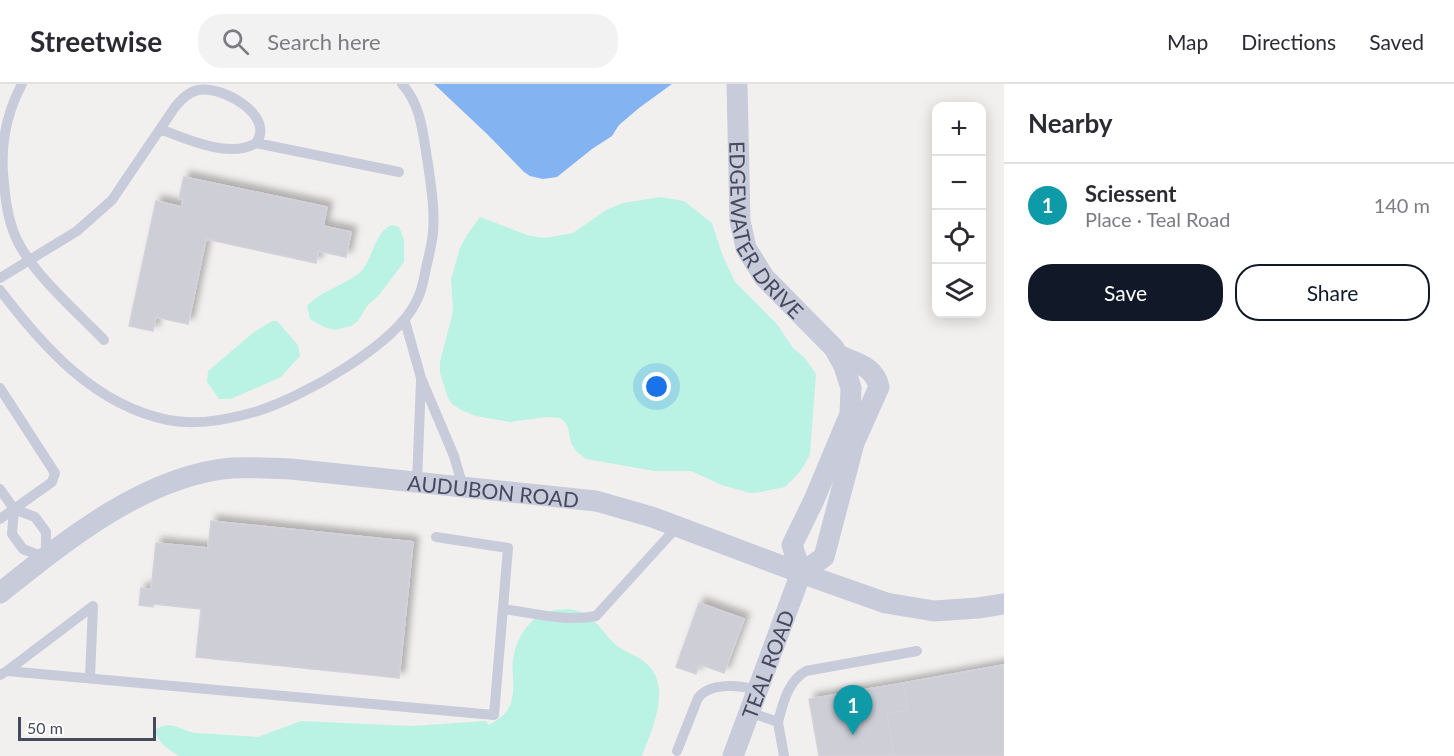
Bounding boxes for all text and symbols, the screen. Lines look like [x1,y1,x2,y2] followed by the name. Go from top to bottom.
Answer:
[198,14,618,68] search box
[30,24,162,58] text: Streetwise
[219,25,252,58] icon: search
[267,28,381,55] text: Search here
[1167,29,1208,54] text: Map
[1241,29,1336,54] text: Directions
[1369,29,1424,54] text: Saved
[932,102,986,318] map controls
[932,102,986,156] button: +
[1028,107,1113,139] text: Nearby
[726,141,809,323] street label: EDGEWATER DRIVE
[932,156,986,210] button: −
[1085,180,1177,207] text: Sciessent
[1042,193,1053,217] text: 1
[1374,193,1430,217] text: 140 m
[1085,207,1230,231] text: Place · Teal Road
[932,210,986,264] button: locate
[932,264,986,318] button: layers
[1028,264,1223,321] button: Save
[1235,264,1430,321] button: Share
[642,372,671,401] your location
[407,469,580,512] street label: AUDUBON ROAD
[736,606,799,722] street label: TEAL ROAD
[834,686,872,735] pin: 1
[18,714,156,742] scale bar
[27,718,63,737] text: 50 m

